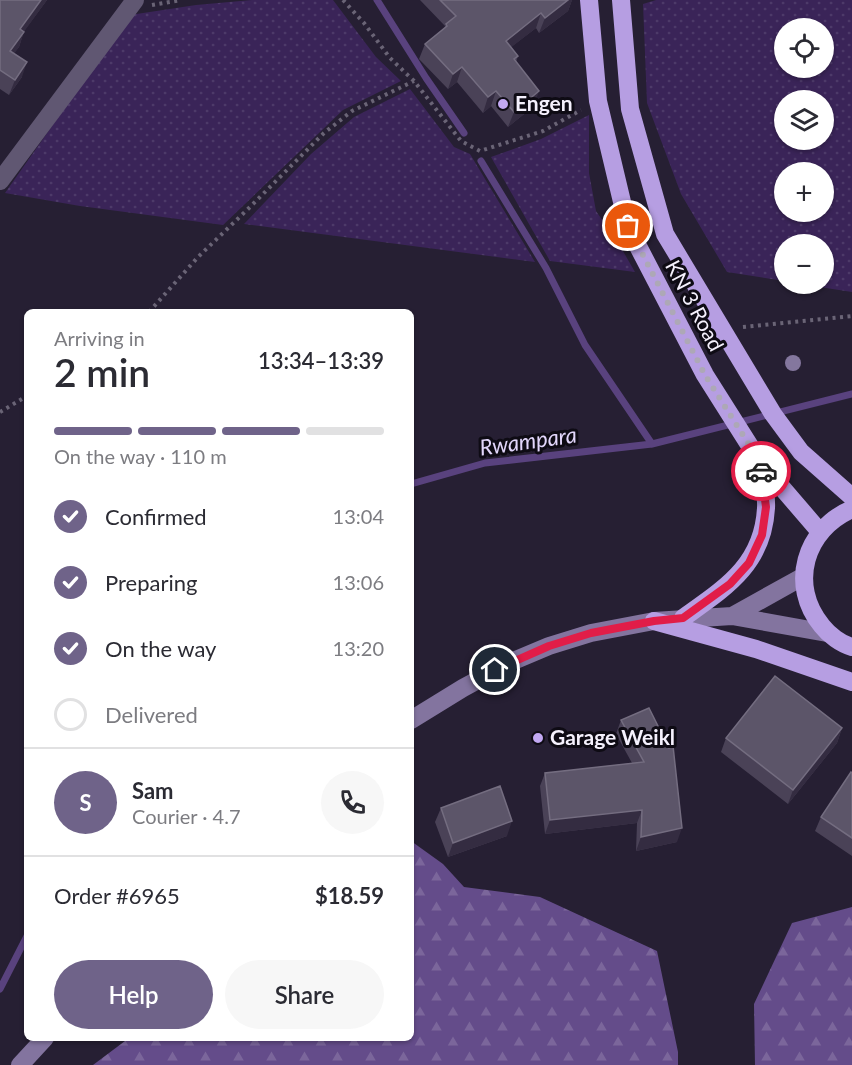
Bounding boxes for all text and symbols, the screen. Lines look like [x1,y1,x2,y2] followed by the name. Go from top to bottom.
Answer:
[774,18,834,294] map controls
[774,18,834,78] button: locate
[515,90,573,115] place label: Engen
[774,90,834,150] button: layers
[496,97,510,111] marker: Engen
[774,162,834,222] button: +
[602,200,653,251] pin
[611,209,644,242] icon: bag
[774,234,834,294] button: −
[661,256,730,355] street label: KN 3 Road
[54,326,145,350] text: Arriving in
[258,347,384,374] text: 13:34–13:39
[54,349,150,395] text: 2 min
[478,420,578,461] water label: Rwampara
[731,441,791,501] courier
[54,444,227,468] text: On the way · 110 m
[745,455,778,488] icon: car
[54,500,87,533] icon: check
[105,503,207,530] text: Confirmed
[333,504,384,528] text: 13:04
[54,566,87,599] icon: check
[105,569,197,596] text: Preparing
[333,570,384,594] text: 13:06
[54,632,87,665] icon: check
[105,635,216,662] text: On the way
[333,636,384,660] text: 13:20
[469,644,520,695] pin
[478,653,511,686] icon: home
[105,701,198,728] text: Delivered
[550,724,675,749] place label: Garage Weikl
[531,731,545,745] marker: Garage Weikl
[321,771,384,834] button: phone
[132,777,174,804] text: Sam
[79,789,92,816] text: S
[132,804,241,828] text: Courier · 4.7
[54,882,180,909] text: Order #6965
[315,882,384,909] text: $18.59
[54,960,213,1029] button: Help
[225,960,384,1029] button: Share

